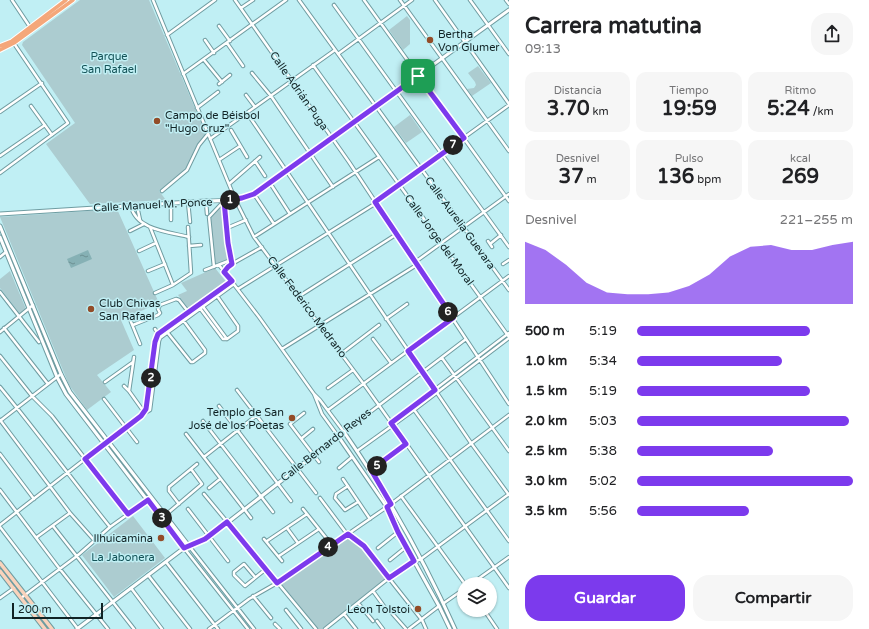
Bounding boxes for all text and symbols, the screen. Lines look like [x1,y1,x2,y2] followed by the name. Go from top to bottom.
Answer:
[525,13,702,39] text: Carrera matutina
[811,13,853,55] button: share
[438,28,500,54] place label: Bertha Von Glumer
[425,35,435,45] marker: Bertha Von Glumer
[525,41,561,57] text: 09:13
[267,49,331,133] street label: Calle Adrián Puga
[81,50,137,76] park label: Parque San Rafael
[401,59,435,93] pin
[407,65,429,87] icon: arrive
[554,84,602,97] text: Distancia
[669,84,709,97] text: Tiempo
[785,84,816,97] text: Ritmo
[547,97,590,121] text: 3.70
[661,97,717,121] text: 19:59
[767,97,810,121] text: 5:24
[590,105,608,118] text: km
[810,105,834,118] text: /km
[165,109,260,135] place label: Campo de Béisbol "Hugo Cruz"
[152,116,162,126] marker: Campo de Béisbol "Hugo Cruz"
[443,135,463,155] pin: 7
[450,138,456,151] text: 7
[556,152,600,165] text: Desnivel
[675,152,703,165] text: Pulso
[790,152,811,165] text: kcal
[559,165,584,189] text: 37
[657,165,694,189] text: 136
[781,165,819,189] text: 269
[584,173,597,186] text: m
[694,173,721,186] text: bpm
[422,174,498,272] street label: Calle Aurelia Guevara
[220,190,240,210] pin: 1
[402,192,476,288] street label: Calle Jorge del Moral
[227,193,233,206] text: 1
[93,195,213,215] street label: Calle Manuel M. Ponce
[525,212,577,228] text: Desnivel
[780,212,853,228] text: 221–255 m
[265,254,350,361] street label: Calle Federico Medrano
[99,297,160,323] place label: Club Chivas San Rafael
[438,302,458,322] pin: 6
[86,304,96,314] marker: Club Chivas San Rafael
[445,305,451,318] text: 6
[525,323,565,339] text: 500 m
[589,323,617,339] text: 5:19
[525,353,567,369] text: 1.0 km
[589,353,617,369] text: 5:34
[141,368,161,388] pin: 2
[148,371,154,384] text: 2
[525,383,567,399] text: 1.5 km
[589,383,617,399] text: 5:19
[188,406,284,432] place label: Templo de San José de los Poetas
[278,406,374,484] street label: Calle Bernardo Reyes
[287,413,297,423] marker: Templo de San José de los Poetas
[525,413,567,429] text: 2.0 km
[589,413,617,429] text: 5:03
[525,443,567,459] text: 2.5 km
[589,443,617,459] text: 5:38
[367,456,387,476] pin: 5
[374,459,380,472] text: 5
[525,473,567,489] text: 3.0 km
[589,473,617,489] text: 5:02
[525,503,567,519] text: 3.5 km
[589,503,617,519] text: 5:56
[152,508,172,528] pin: 3
[159,511,165,524] text: 3
[93,532,153,545] place label: Ilhuicamina
[156,533,166,543] marker: Ilhuicamina
[318,537,338,557] pin: 4
[325,540,331,553] text: 4
[91,551,155,564] park label: La Jabonera
[525,575,685,621] button: Guardar
[693,575,853,621] button: Compartir
[457,577,497,617] map controls
[457,577,497,617] button: layers
[12,601,103,620] scale bar
[18,603,52,616] text: 200 m
[347,603,410,616] place label: Leon Tolstoi
[413,604,423,614] marker: Leon Tolstoi

